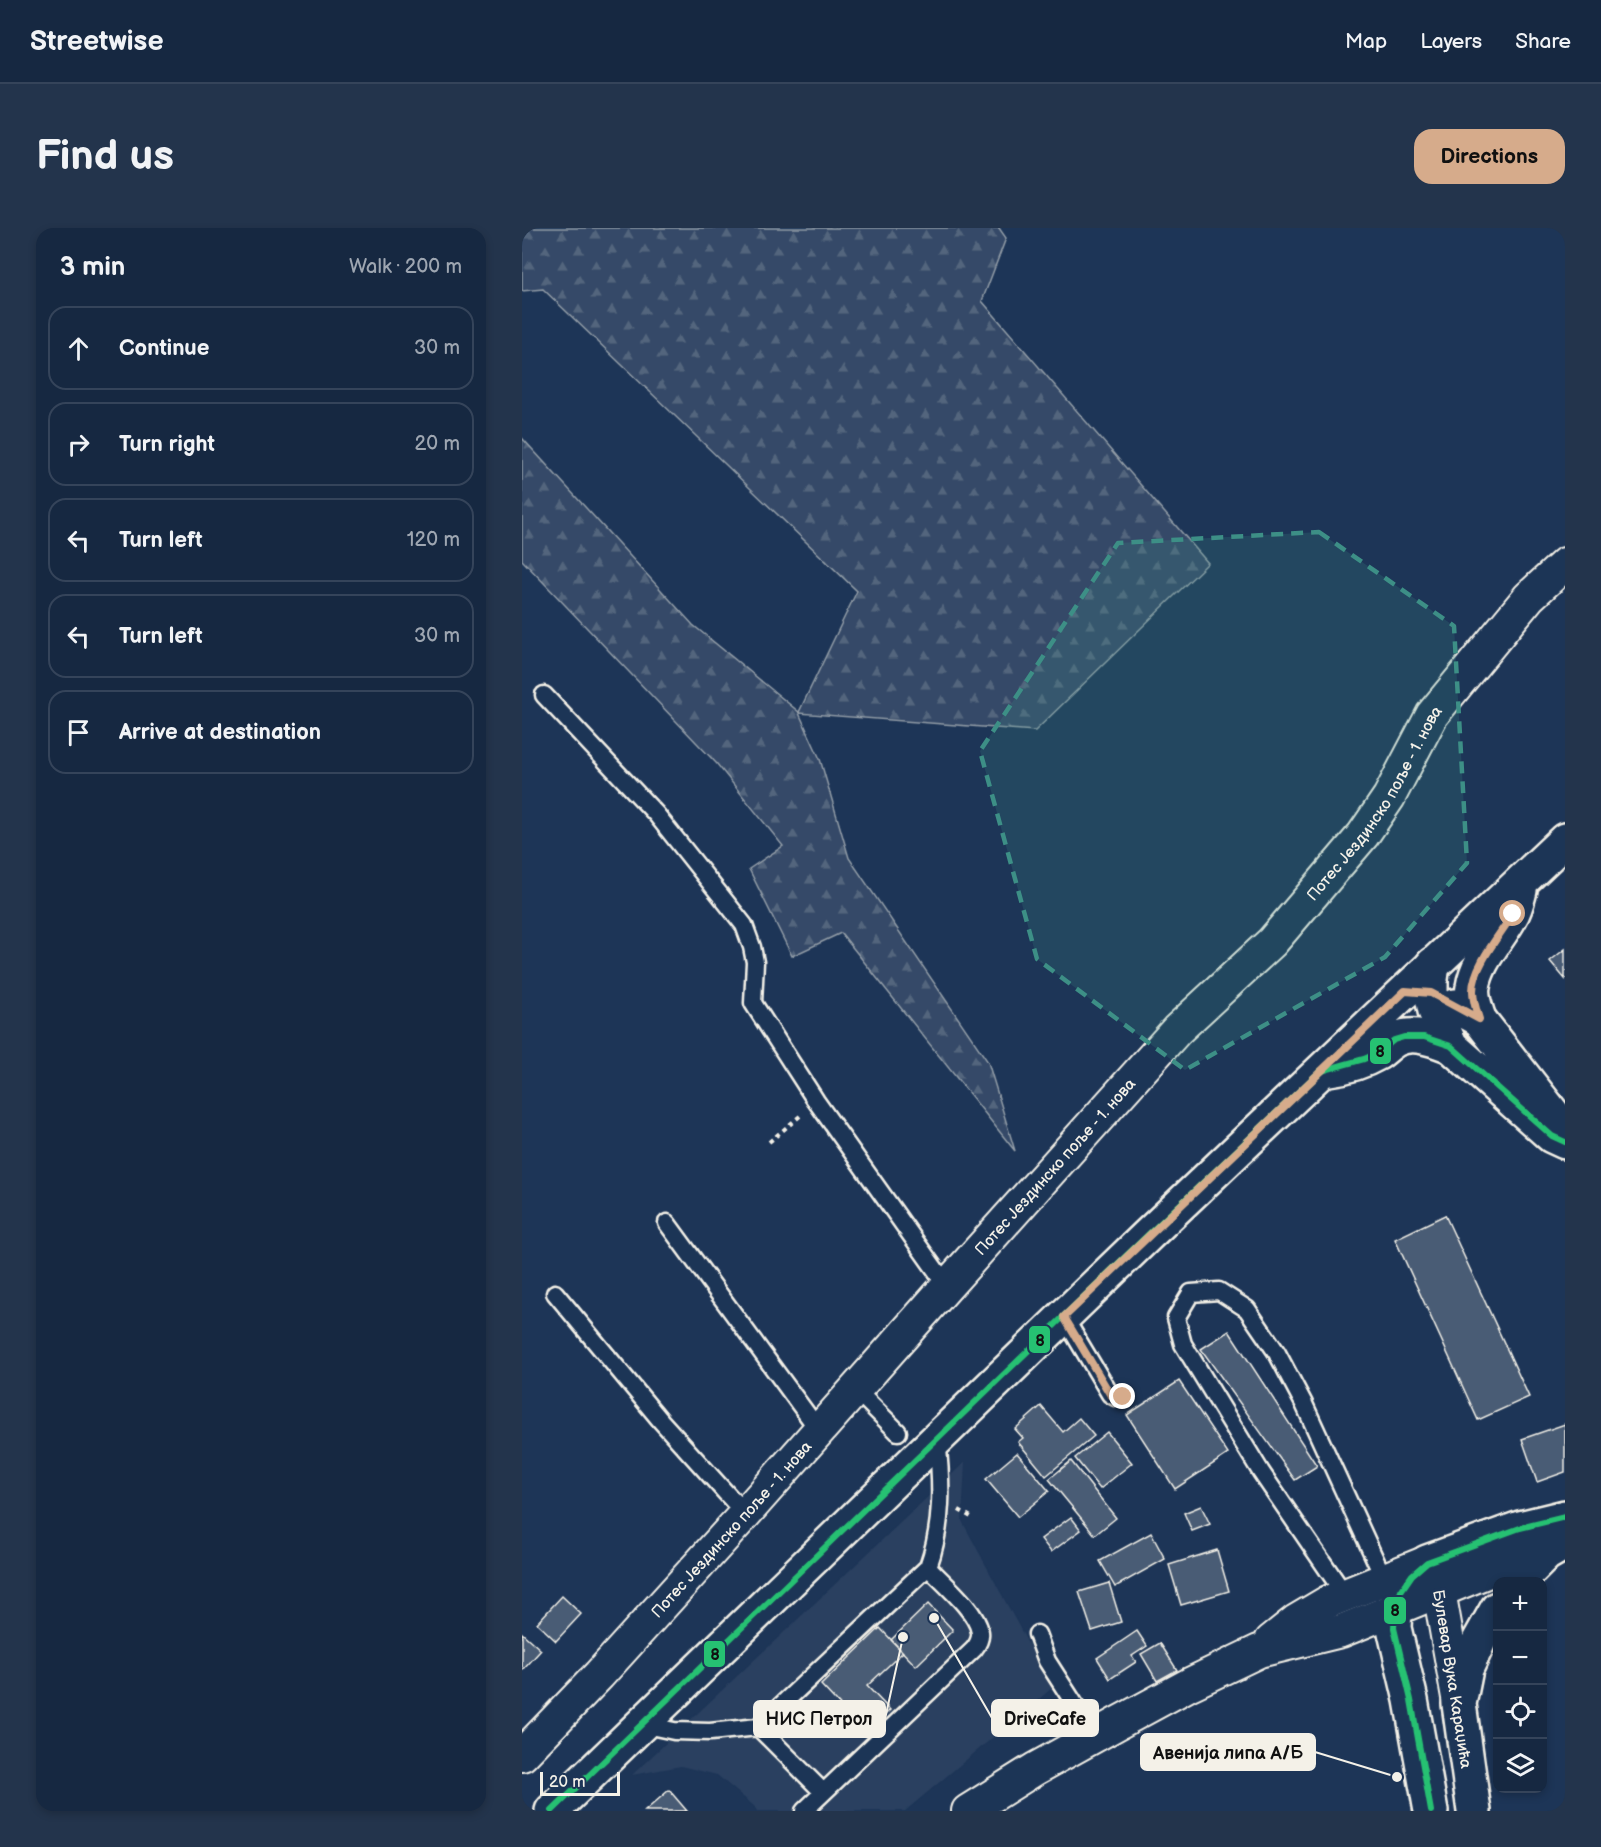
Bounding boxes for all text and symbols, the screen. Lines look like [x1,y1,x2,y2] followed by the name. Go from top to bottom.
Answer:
[30,25,163,58] text: Streetwise
[1345,29,1387,54] text: Map
[1420,29,1482,54] text: Layers
[1515,29,1571,54] text: Share
[1414,129,1565,184] button: Directions
[36,131,174,182] text: Find us
[60,252,125,283] text: 3 min
[349,255,462,279] text: Walk · 200 m
[62,332,95,365] icon: ahead
[119,335,209,362] text: Continue
[414,336,460,360] text: 30 m
[62,428,95,461] icon: right
[119,431,215,458] text: Turn right
[415,432,460,456] text: 20 m
[62,524,95,557] icon: left
[119,527,203,554] text: Turn left
[407,528,460,552] text: 120 m
[62,620,95,653] icon: left
[119,623,203,650] text: Turn left
[414,624,460,648] text: 30 m
[1303,702,1447,905] street label: Потес Јездинско поље - 1. нова
[62,716,95,749] icon: arrive
[119,719,321,746] text: Arrive at destination
[1499,900,1525,926] route start
[1369,1037,1392,1065] line badge: 8
[1375,1043,1385,1062] text: 8
[971,1075,1140,1259] street label: Потес Јездинско поље - 1. нова
[1028,1325,1051,1354] line badge: 8
[1035,1332,1045,1351] text: 8
[1109,1383,1135,1409] route end
[648,1437,817,1622] street label: Потес Јездинско поље - 1. нова
[1493,1577,1547,1793] map controls
[1493,1577,1547,1631] button: +
[1428,1589,1475,1770] street label: Булевар Вука Караџића
[1383,1596,1407,1625] line badge: 8
[1390,1602,1400,1621] text: 8
[1493,1631,1547,1685] button: −
[703,1640,726,1668] line badge: 8
[710,1646,720,1665] text: 8
[1493,1685,1547,1739] button: locate
[992,1700,1098,1736] callout: DriveCafe
[754,1701,885,1737] callout: НИС Петрол
[766,1709,873,1730] text: НИС Петрол
[1004,1709,1086,1730] text: DriveCafe
[1141,1734,1315,1770] callout: Авенија липа А/Б
[1493,1739,1547,1793] button: layers
[1152,1743,1303,1764] text: Авенија липа А/Б
[540,1769,620,1796] scale bar
[549,1773,585,1792] text: 20 m

